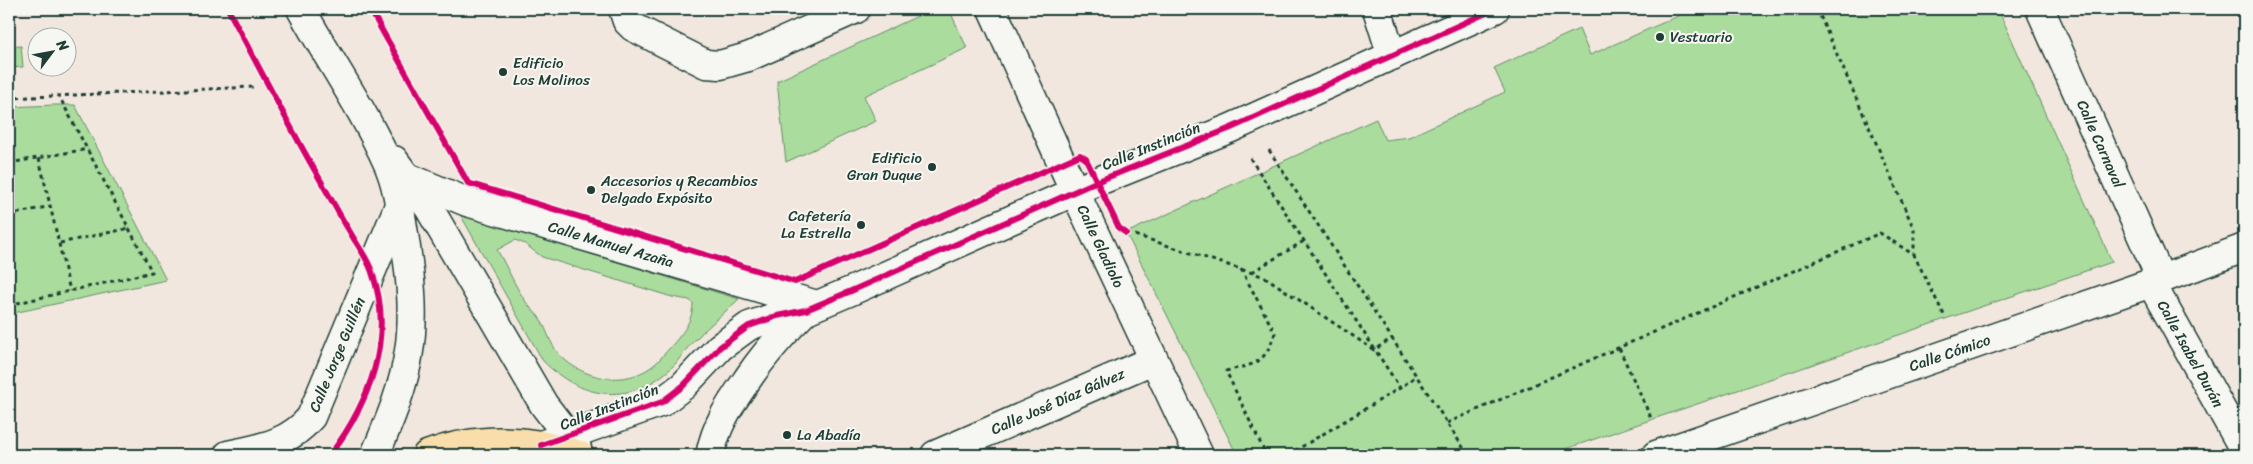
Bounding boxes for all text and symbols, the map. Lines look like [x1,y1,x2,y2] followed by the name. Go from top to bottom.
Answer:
[1670,24,1733,50] place label: Vestuario
[28,28,78,78] north arrow
[1654,31,1666,43] marker: Vestuario
[49,34,76,56] text: N
[513,50,590,93] place label: Edificio Los Molinos
[497,66,509,78] marker: Edificio Los Molinos
[2069,96,2132,193] street label: Calle Carnaval
[1098,114,1204,178] street label: Calle Instinción
[847,145,923,188] place label: Edificio Gran Duque
[926,161,938,173] marker: Edificio Gran Duque
[600,168,758,211] place label: Accesorios y Recambios Delgado Expósito
[585,184,597,196] marker: Accesorios y Recambios Delgado Expósito
[1070,200,1132,293] street label: Calle Gladiolo
[781,203,851,246] place label: Cafetería La Estrella
[545,214,677,275] street label: Calle Manuel Azaña
[855,219,867,231] marker: Cafetería La Estrella
[301,293,373,416] street label: Calle Jorge Guillén
[2150,295,2231,412] street label: Calle Isabel Durán
[1905,327,1994,379] street label: Calle Cómico
[987,360,1130,442] street label: Calle José Díaz Gálvez
[556,376,662,438] street label: Calle Instinción
[797,422,861,448] place label: La Abadía
[781,429,793,441] marker: La Abadía

